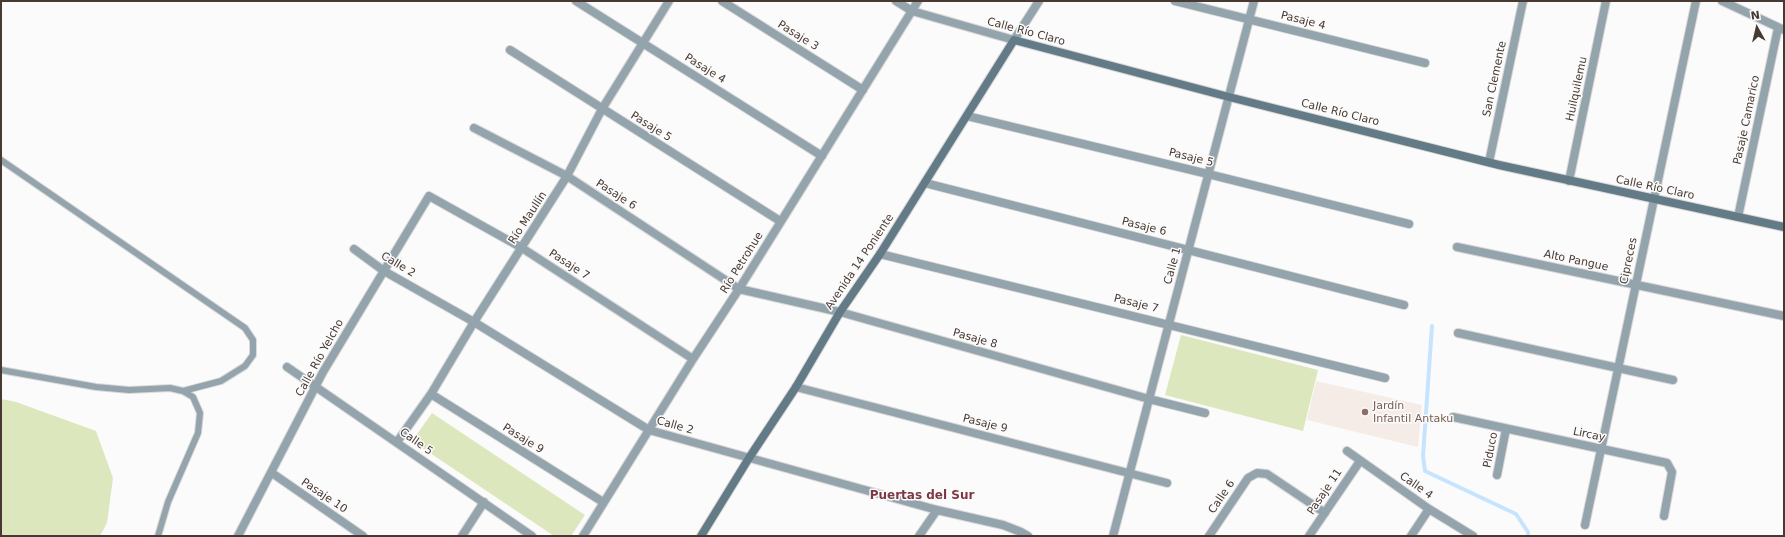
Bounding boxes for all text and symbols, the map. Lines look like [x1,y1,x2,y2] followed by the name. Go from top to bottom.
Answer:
[1737,8,1777,48] north arrow
[1279,9,1327,33] street label: Pasaje 4
[1750,9,1761,23] text: N
[986,15,1066,49] street label: Calle Río Claro
[775,18,821,54] street label: Pasaje 3
[1481,40,1509,118] street label: San Clemente
[682,51,728,87] street label: Pasaje 4
[1564,55,1590,123] street label: Huilquilemu
[1731,74,1763,166] street label: Pasaje Camarico
[1299,97,1381,129] street label: Calle Río Claro
[628,109,674,145] street label: Pasaje 5
[1167,146,1215,170] street label: Pasaje 5
[1614,173,1696,203] street label: Calle Río Claro
[593,177,639,213] street label: Pasaje 6
[506,189,550,247] street label: Río Maullín
[823,212,897,312] street label: Avenida 14 Poniente
[1120,215,1168,239] street label: Pasaje 6
[718,230,766,296] street label: Río Petrohue
[1618,236,1640,286] street label: Cipreces
[1162,246,1184,286] street label: Calle 1
[546,247,592,283] street label: Pasaje 7
[1542,248,1610,274] street label: Alto Pangue
[378,250,418,280] street label: Calle 2
[1112,292,1160,316] street label: Pasaje 7
[293,317,347,399] street label: Calle Río Yelcho
[951,326,999,352] street label: Pasaje 8
[1373,399,1453,425] place label: Jardín Infantil Antaku
[1360,407,1370,417] marker: Jardín Infantil Antaku
[961,412,1009,436] street label: Pasaje 9
[655,414,695,438] street label: Calle 2
[500,421,546,457] street label: Pasaje 9
[1572,425,1606,445] street label: Lircay
[397,426,435,458] street label: Calle 5
[1481,431,1501,469] street label: Piduco
[1305,466,1345,518] street label: Pasaje 11
[1397,470,1435,502] street label: Calle 4
[298,476,350,516] street label: Pasaje 10
[1206,478,1238,516] street label: Calle 6
[870,489,974,503] district label: Puertas del Sur

